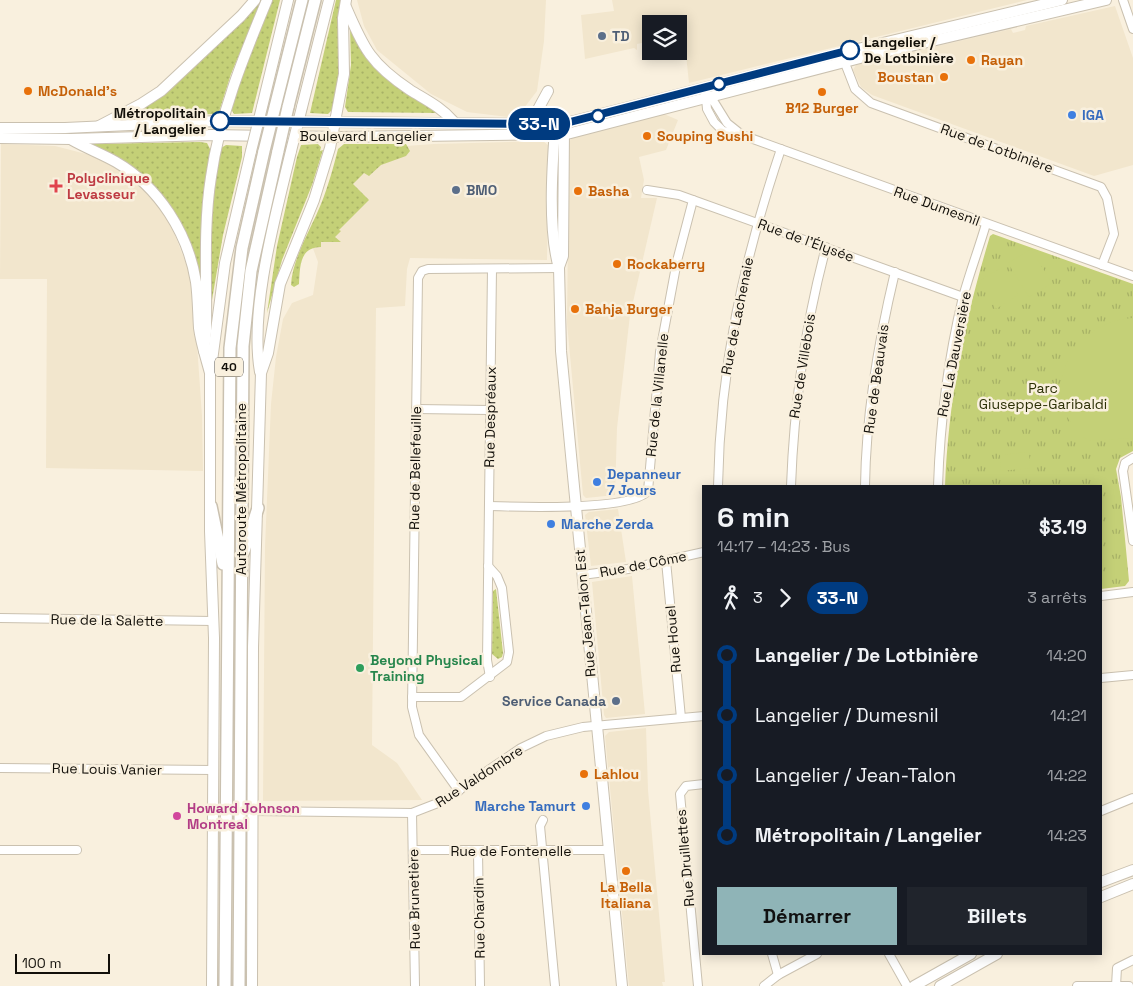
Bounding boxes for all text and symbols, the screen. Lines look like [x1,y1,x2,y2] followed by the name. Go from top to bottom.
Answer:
[642,15,687,60] map controls
[642,15,687,60] button: layers
[612,27,630,45] place label: TD
[596,30,608,42] marker: TD
[864,33,954,67] place label: Langelier / De Lotbinière
[840,40,860,60] marker: Langelier / De Lotbinière
[981,51,1023,69] place label: Rayan
[965,54,977,66] marker: Rayan
[877,68,934,86] place label: Boustan
[938,71,950,83] marker: Boustan
[712,77,726,91] unlabelled marker
[38,82,117,100] place label: McDonald's
[22,85,34,97] marker: McDonald's
[816,86,828,98] marker: B12 Burger
[785,99,859,117] place label: B12 Burger
[114,104,206,138] place label: Métropolitain / Langelier
[1082,106,1104,124] place label: IGA
[504,108,574,140] line badge: 33-N
[591,109,605,123] unlabelled marker
[1066,109,1078,121] marker: IGA
[210,111,230,131] marker: Métropolitain / Langelier
[518,112,560,135] text: 33-N
[938,119,1056,177] street label: Rue de Lotbinière
[300,127,432,145] street label: Boulevard Langelier
[657,127,753,145] place label: Souping Sushi
[641,130,653,142] marker: Souping Sushi
[67,169,150,203] place label: Polyclinique Levasseur
[49,179,63,193] marker: Polyclinique Levasseur
[466,181,497,199] place label: BMO
[588,182,629,200] place label: Basha
[891,182,983,230] street label: Rue Dumesnil
[450,184,462,196] marker: BMO
[572,185,584,197] marker: Basha
[755,214,857,266] street label: Rue de l'Élysée
[627,255,705,273] place label: Rockaberry
[717,256,757,376] street label: Rue de Lachenaie
[611,258,623,270] marker: Rockaberry
[933,290,975,418] street label: Rue La Dauversière
[585,300,673,318] place label: Bahja Burger
[569,303,581,315] marker: Bahja Burger
[785,312,819,420] street label: Rue de Villebois
[859,323,893,435] street label: Rue de Beauvais
[642,332,672,458] street label: Rue de la Villanelle
[215,358,243,377] road number: 40
[480,366,500,468] street label: Rue Despréaux
[979,379,1107,413] park label: Parc Giuseppe-Garibaldi
[232,403,250,575] street label: Autoroute Métropolitaine
[405,406,425,530] street label: Rue de Bellefeuille
[607,465,681,499] place label: Depanneur 7 Jours
[591,476,603,488] marker: Depanneur 7 Jours
[717,499,790,535] text: 6 min
[561,515,654,533] place label: Marche Zerda
[1039,515,1087,540] text: $3.19
[545,518,557,530] marker: Marche Zerda
[717,536,850,557] text: 14:17 – 14:23 · Bus
[598,547,688,581] street label: Rue de Côme
[570,548,600,678] street label: Rue Jean-Talon Est
[717,584,745,612] icon: walk
[771,584,799,612] icon: forward
[817,586,858,609] text: 33-N
[753,587,763,608] text: 3
[1027,587,1087,608] text: 3 arrêts
[661,605,685,673] street label: Rue Houel
[50,610,164,630] street label: Rue de la Salette
[755,643,978,668] text: Langelier / De Lotbinière
[1046,645,1087,666] text: 14:20
[370,651,482,685] place label: Beyond Physical Training
[354,662,366,674] marker: Beyond Physical Training
[502,692,606,710] place label: Service Canada
[610,695,622,707] marker: Service Canada
[755,703,939,728] text: Langelier / Dumesnil
[1050,705,1087,726] text: 14:21
[432,741,526,811] street label: Rue Valdombre
[52,759,162,779] street label: Rue Louis Vanier
[755,763,956,788] text: Langelier / Jean-Talon
[594,765,639,783] place label: Lahlou
[1047,765,1087,786] text: 14:22
[578,768,590,780] marker: Lahlou
[475,797,576,815] place label: Marche Tamurt
[187,799,300,833] place label: Howard Johnson Montreal
[580,800,592,812] marker: Marche Tamurt
[672,809,698,907] street label: Rue Druillettes
[171,810,183,822] marker: Howard Johnson Montreal
[755,823,982,848] text: Métropolitain / Langelier
[1047,825,1087,846] text: 14:23
[450,842,572,860] street label: Rue de Fontenelle
[404,849,424,949] street label: Rue Brunetière
[620,865,632,877] marker: La Bella Italiana
[469,877,489,959] street label: Rue Chardin
[600,878,652,912] place label: La Bella Italiana
[717,887,897,945] button: Démarrer
[907,887,1087,945] button: Billets
[15,951,110,974] scale bar
[22,954,61,972] text: 100 m

